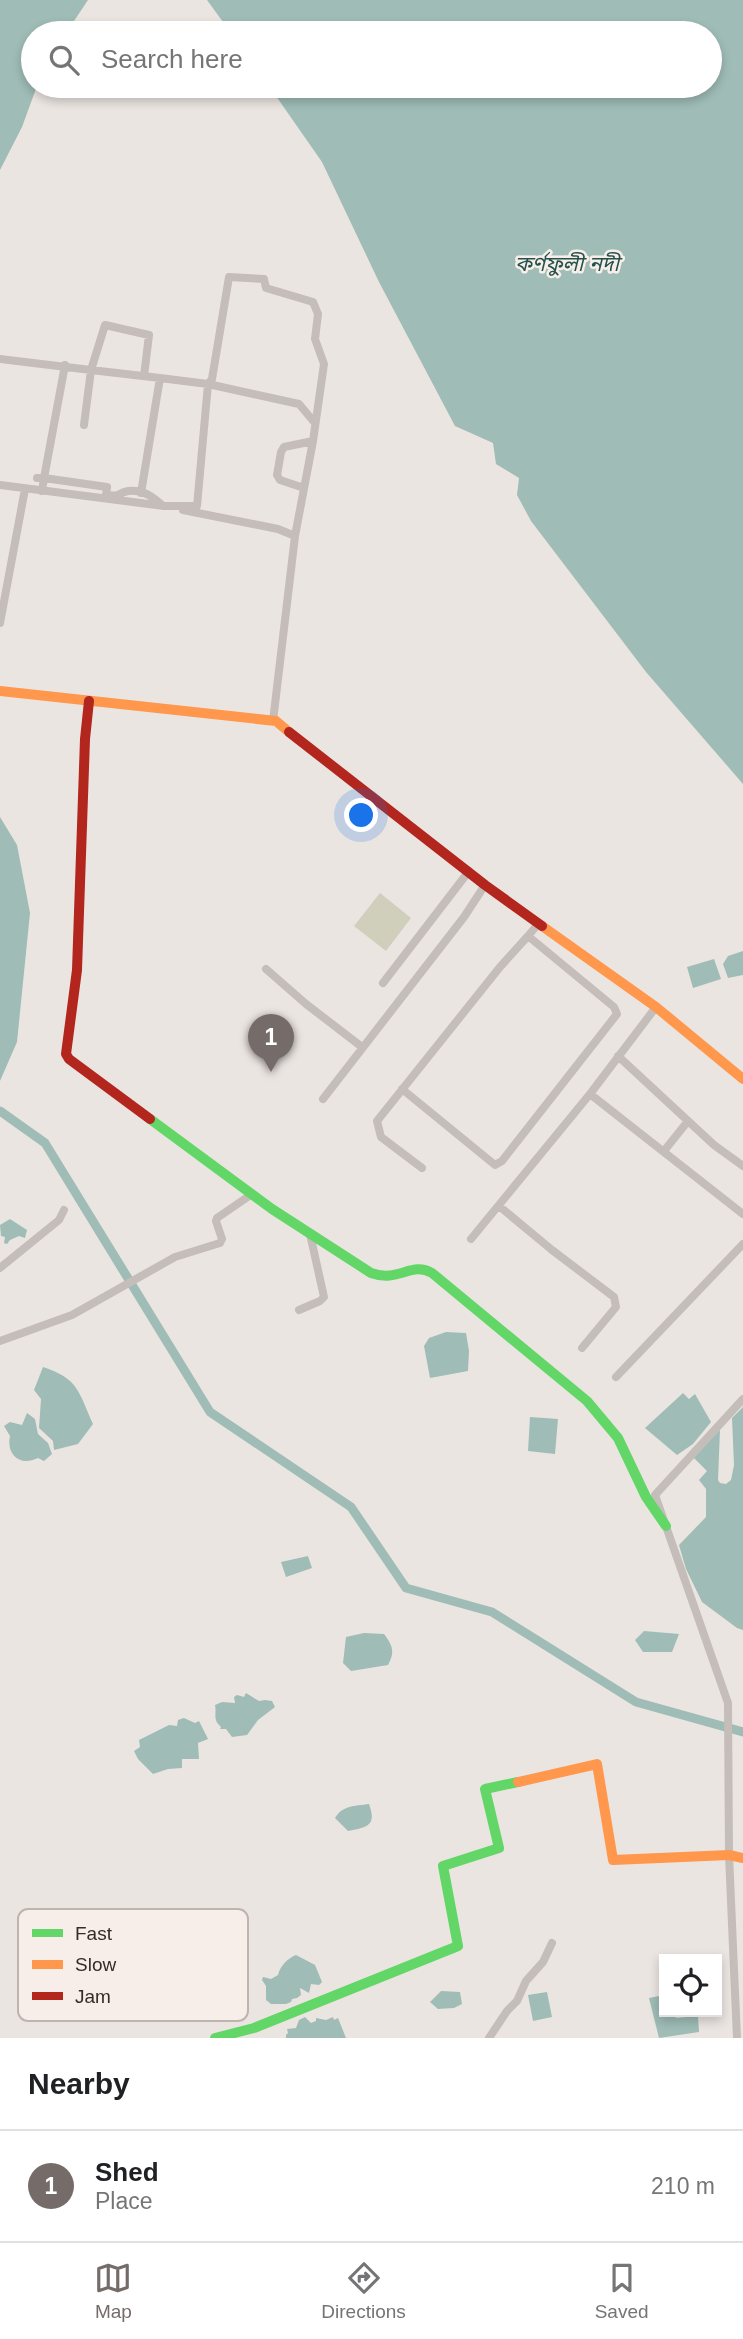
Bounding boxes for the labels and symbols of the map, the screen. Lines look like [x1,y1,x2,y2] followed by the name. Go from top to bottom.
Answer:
[515,251,623,276] water label: কর্ণফুলী নদী
[344,798,378,832] your location
[248,1014,294,1072] pin: 1
[18,1909,248,2021] legend
[75,1923,113,1944] text: Fast
[75,1954,116,1975] text: Slow
[75,1986,111,2007] text: Jam

